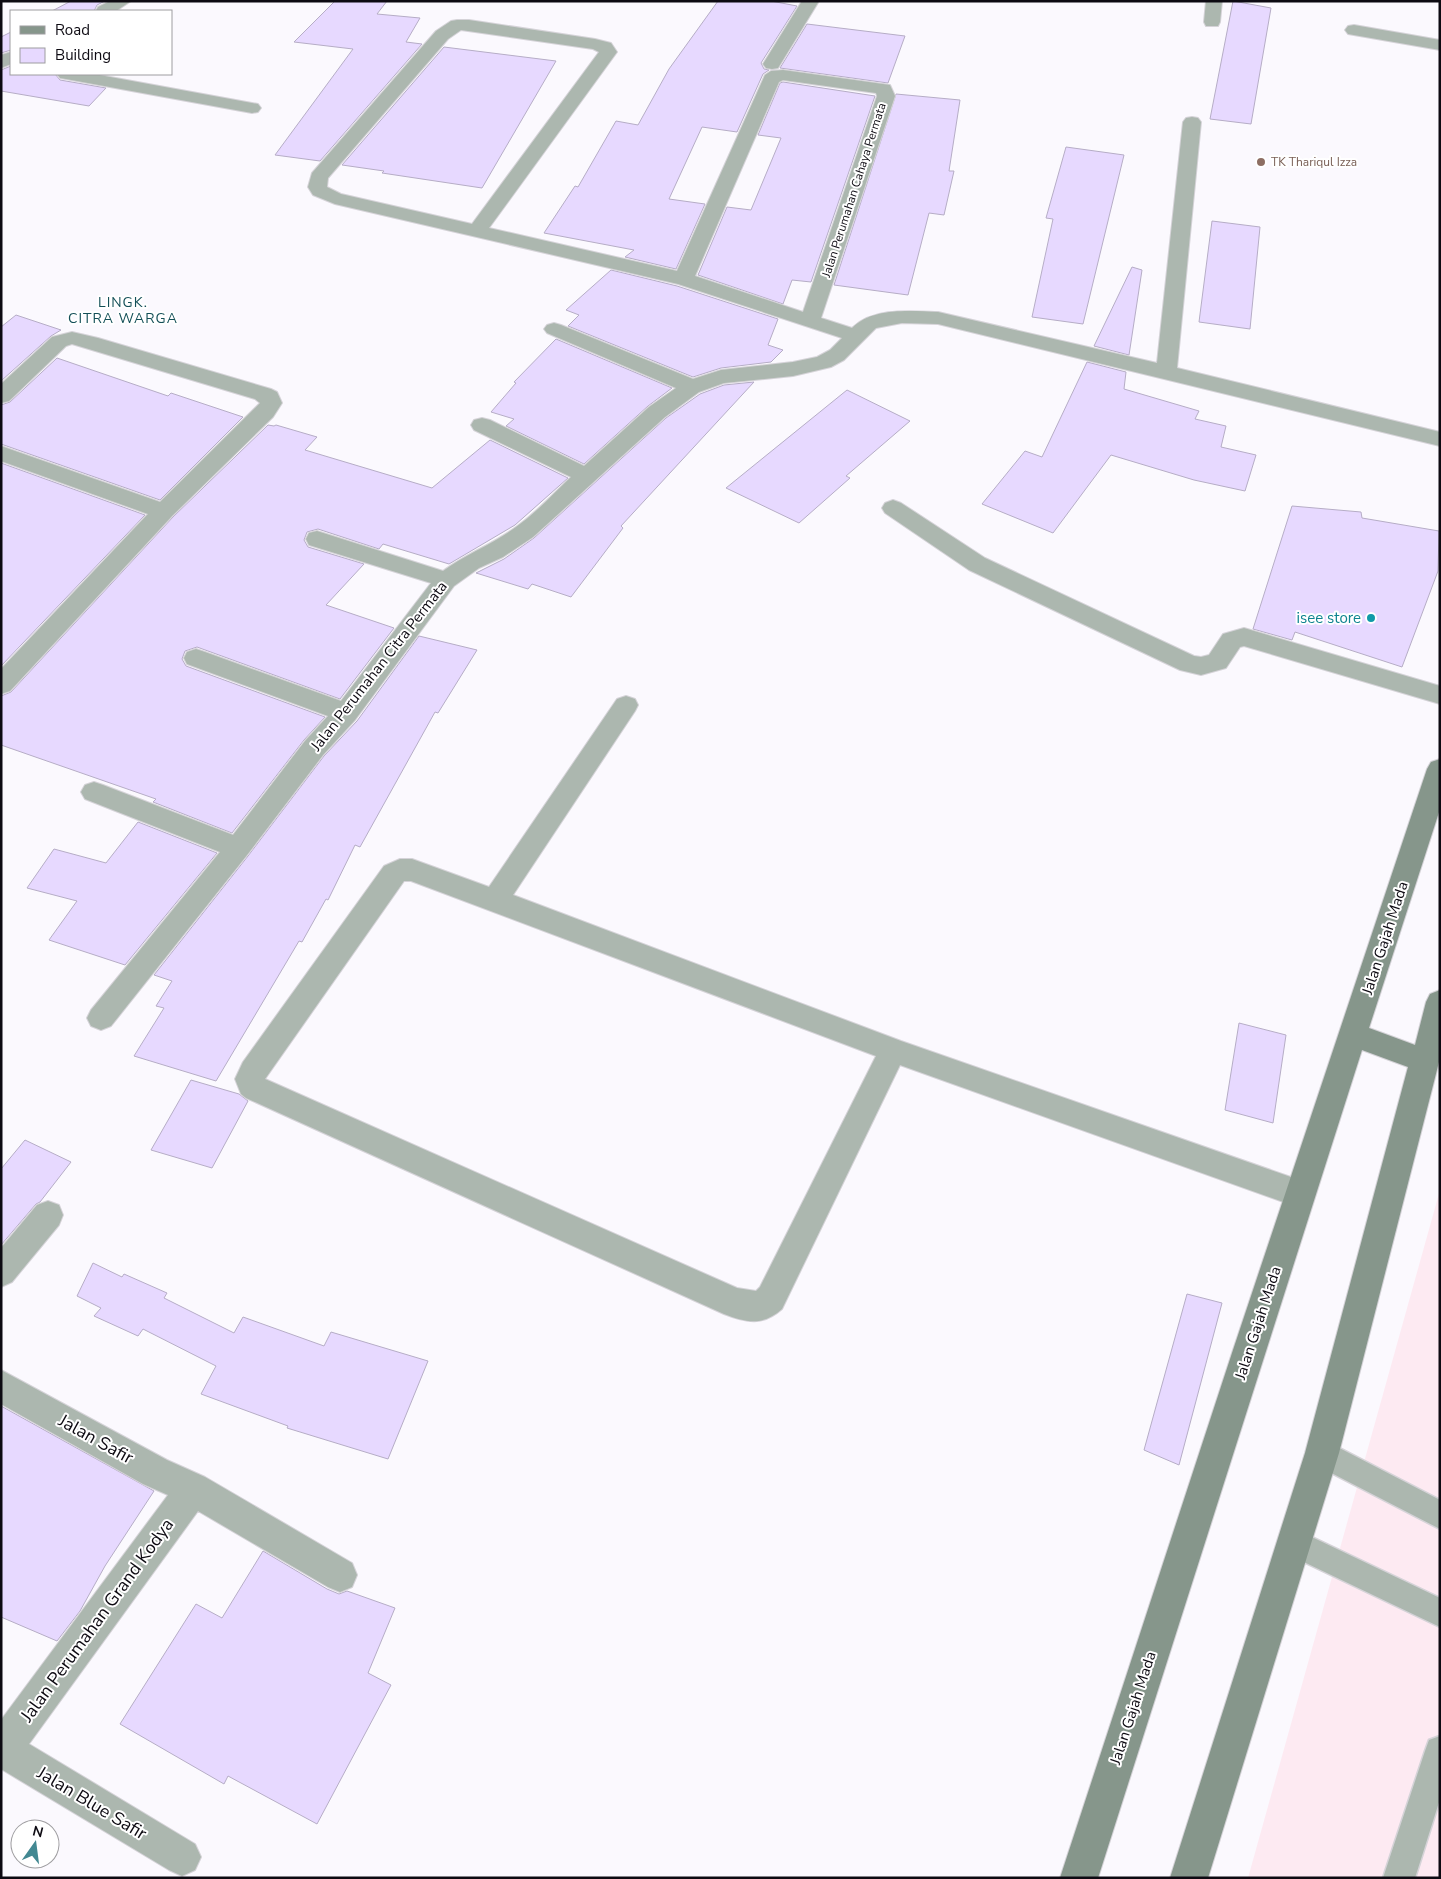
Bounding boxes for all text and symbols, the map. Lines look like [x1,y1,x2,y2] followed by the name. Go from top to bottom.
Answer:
[10,10,172,75] legend
[55,20,90,40] text: Road
[55,45,111,65] text: Building
[818,101,890,280] street label: Jalan Perumahan Cahaya Permata
[1271,154,1357,170] place label: TK Thariqul Izza
[1255,156,1267,168] marker: TK Thariqul Izza
[68,293,178,328] district label: LINGK. CITRA WARGA
[306,577,452,756] street label: Jalan Perumahan Citra Permata
[1297,608,1361,628] place label: isee store
[1365,612,1377,624] marker: isee store
[1357,879,1413,998] street label: Jalan Gajah Mada
[1230,1264,1286,1383] street label: Jalan Gajah Mada
[53,1408,138,1470] street label: Jalan Safir
[14,1513,179,1727] street label: Jalan Perumahan Grand Kodya
[1105,1649,1161,1768] street label: Jalan Gajah Mada
[32,1760,152,1846] street label: Jalan Blue Safir
[10,1819,60,1869] north arrow
[31,1821,45,1842] text: N

